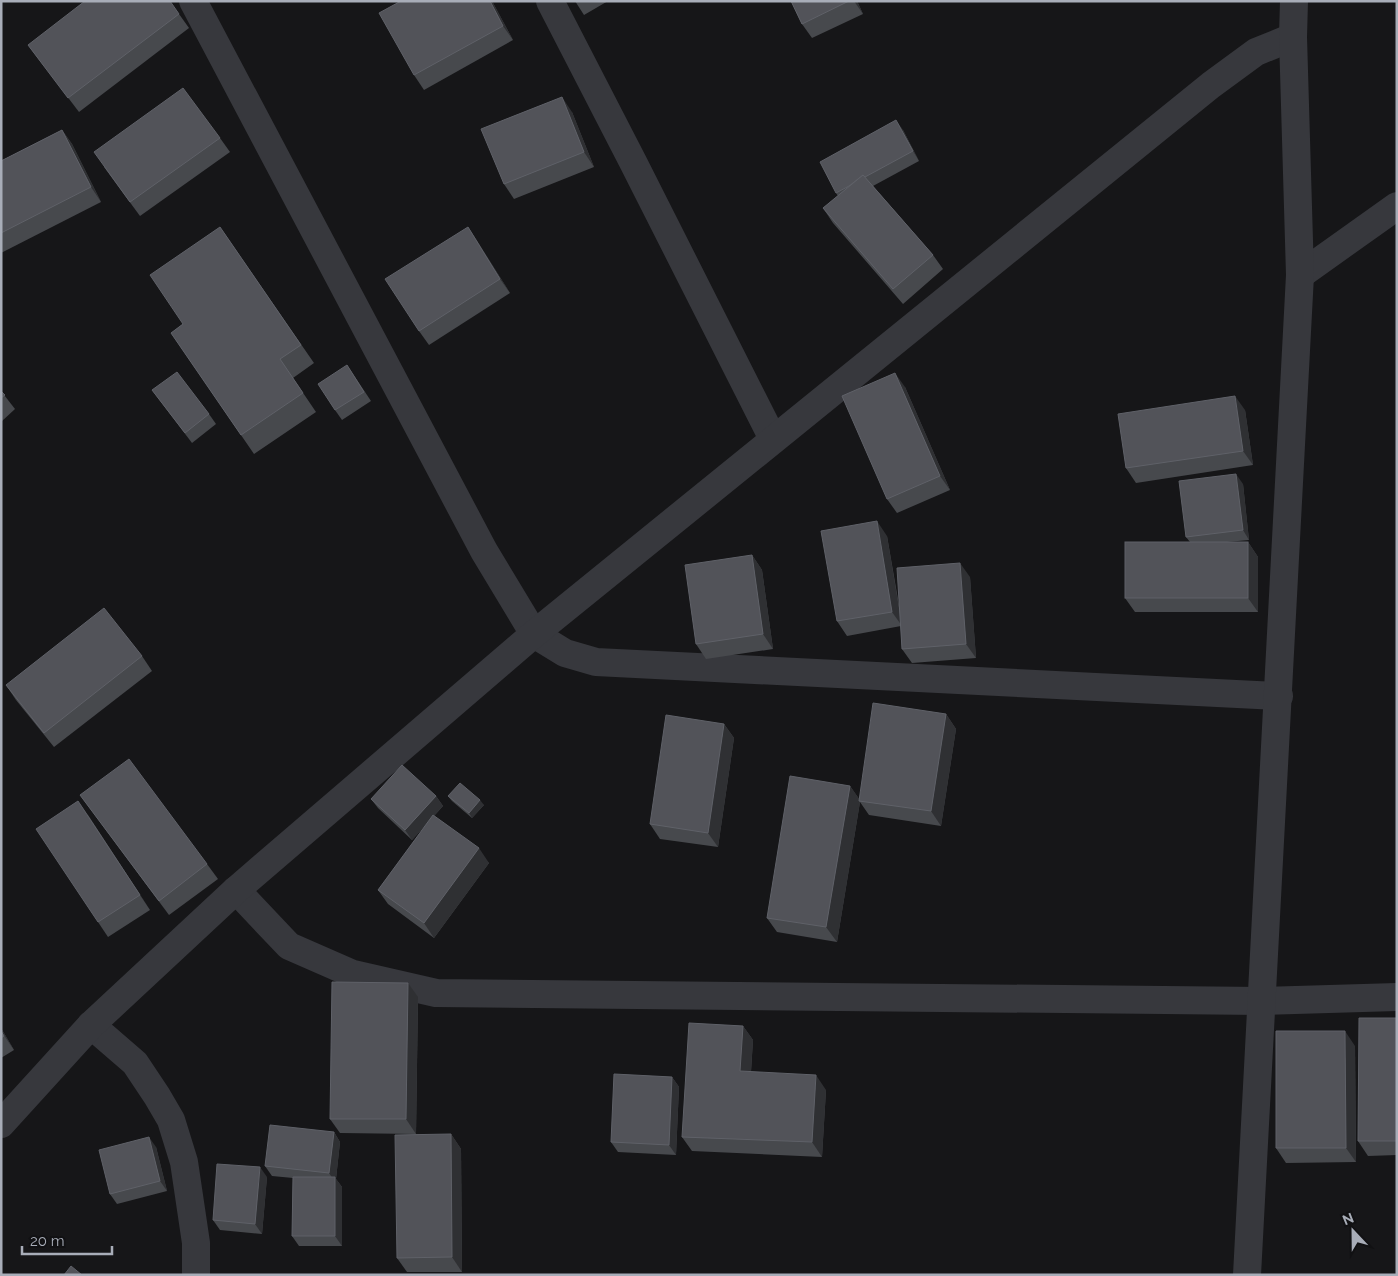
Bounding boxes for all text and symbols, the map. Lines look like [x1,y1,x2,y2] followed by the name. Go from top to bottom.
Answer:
[1328,1206,1378,1256] north arrow
[1340,1210,1356,1228] text: N
[22,1224,112,1256] scale bar
[30,1232,65,1250] text: 20 m

